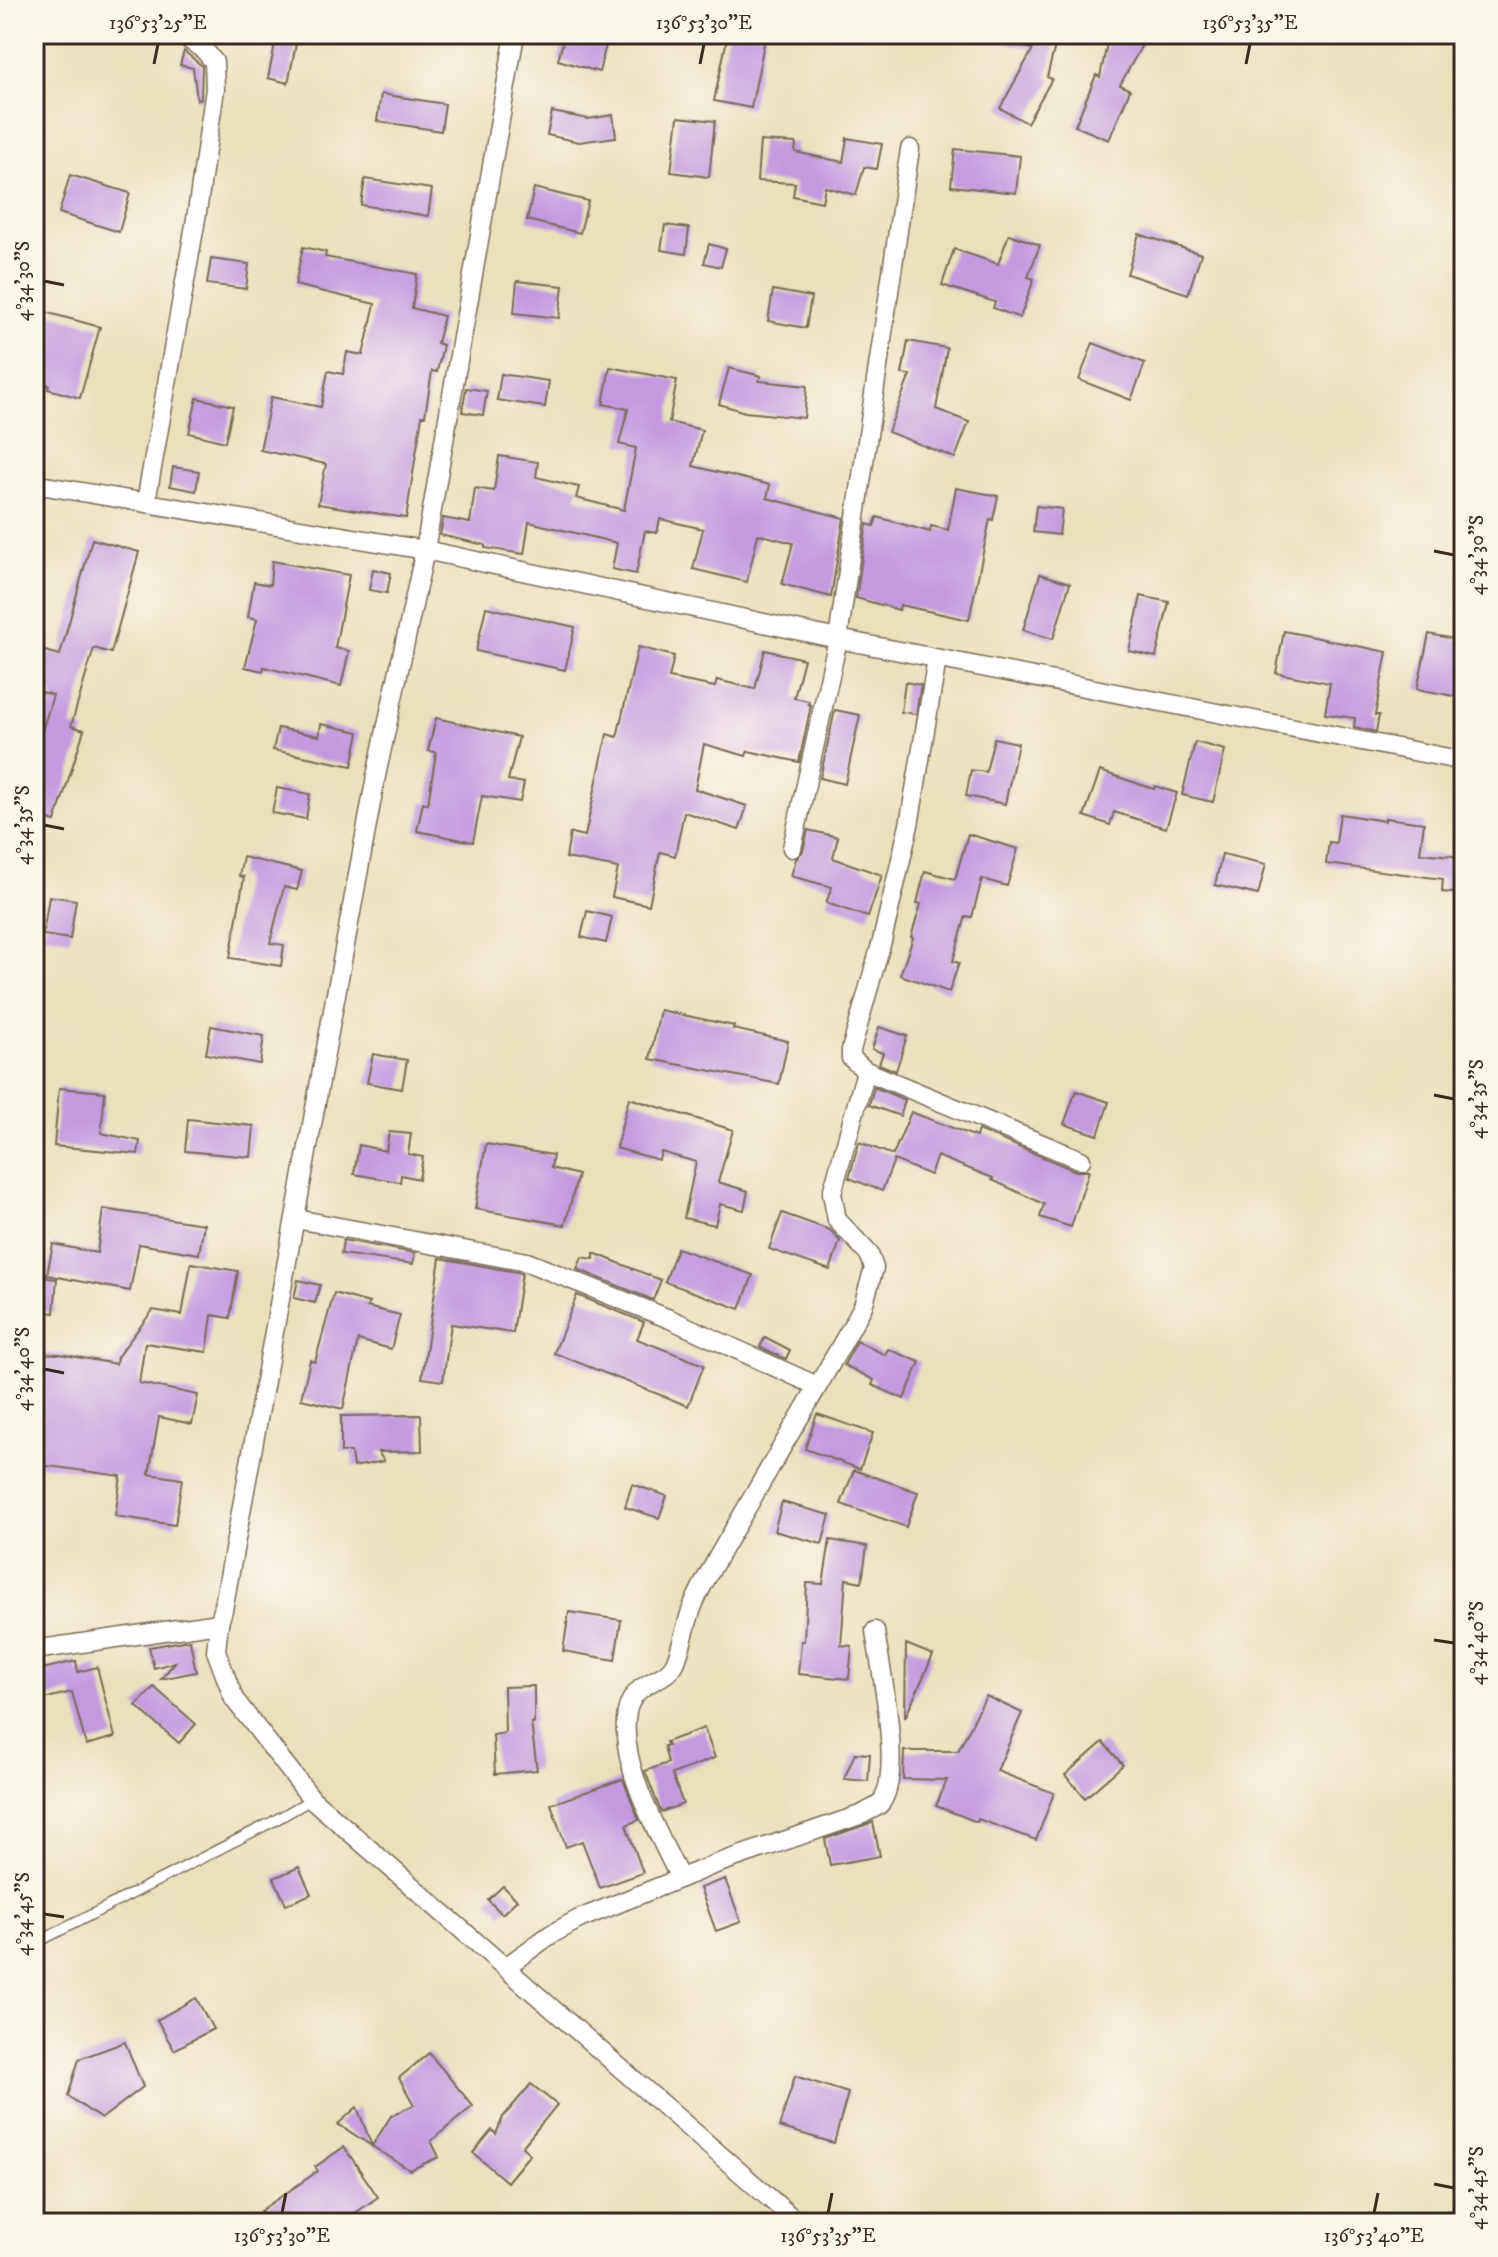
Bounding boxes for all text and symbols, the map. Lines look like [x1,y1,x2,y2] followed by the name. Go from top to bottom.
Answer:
[109,11,207,36] text: 136°53'25"E
[656,11,752,36] text: 136°53'30"E
[1202,11,1298,36] text: 136°53'35"E
[11,241,36,321] text: 4°34'30"S
[1465,515,1490,595] text: 4°34'30"S
[11,785,36,865] text: 4°34'35"S
[1465,1059,1490,1139] text: 4°34'35"S
[11,1327,36,1411] text: 4°34'40"S
[1465,1601,1490,1685] text: 4°34'40"S
[11,1872,36,1956] text: 4°34'45"S
[1465,2146,1490,2230] text: 4°34'45"S
[234,2224,330,2249] text: 136°53'30"E
[780,2224,876,2249] text: 136°53'35"E
[1324,2224,1424,2249] text: 136°53'40"E

